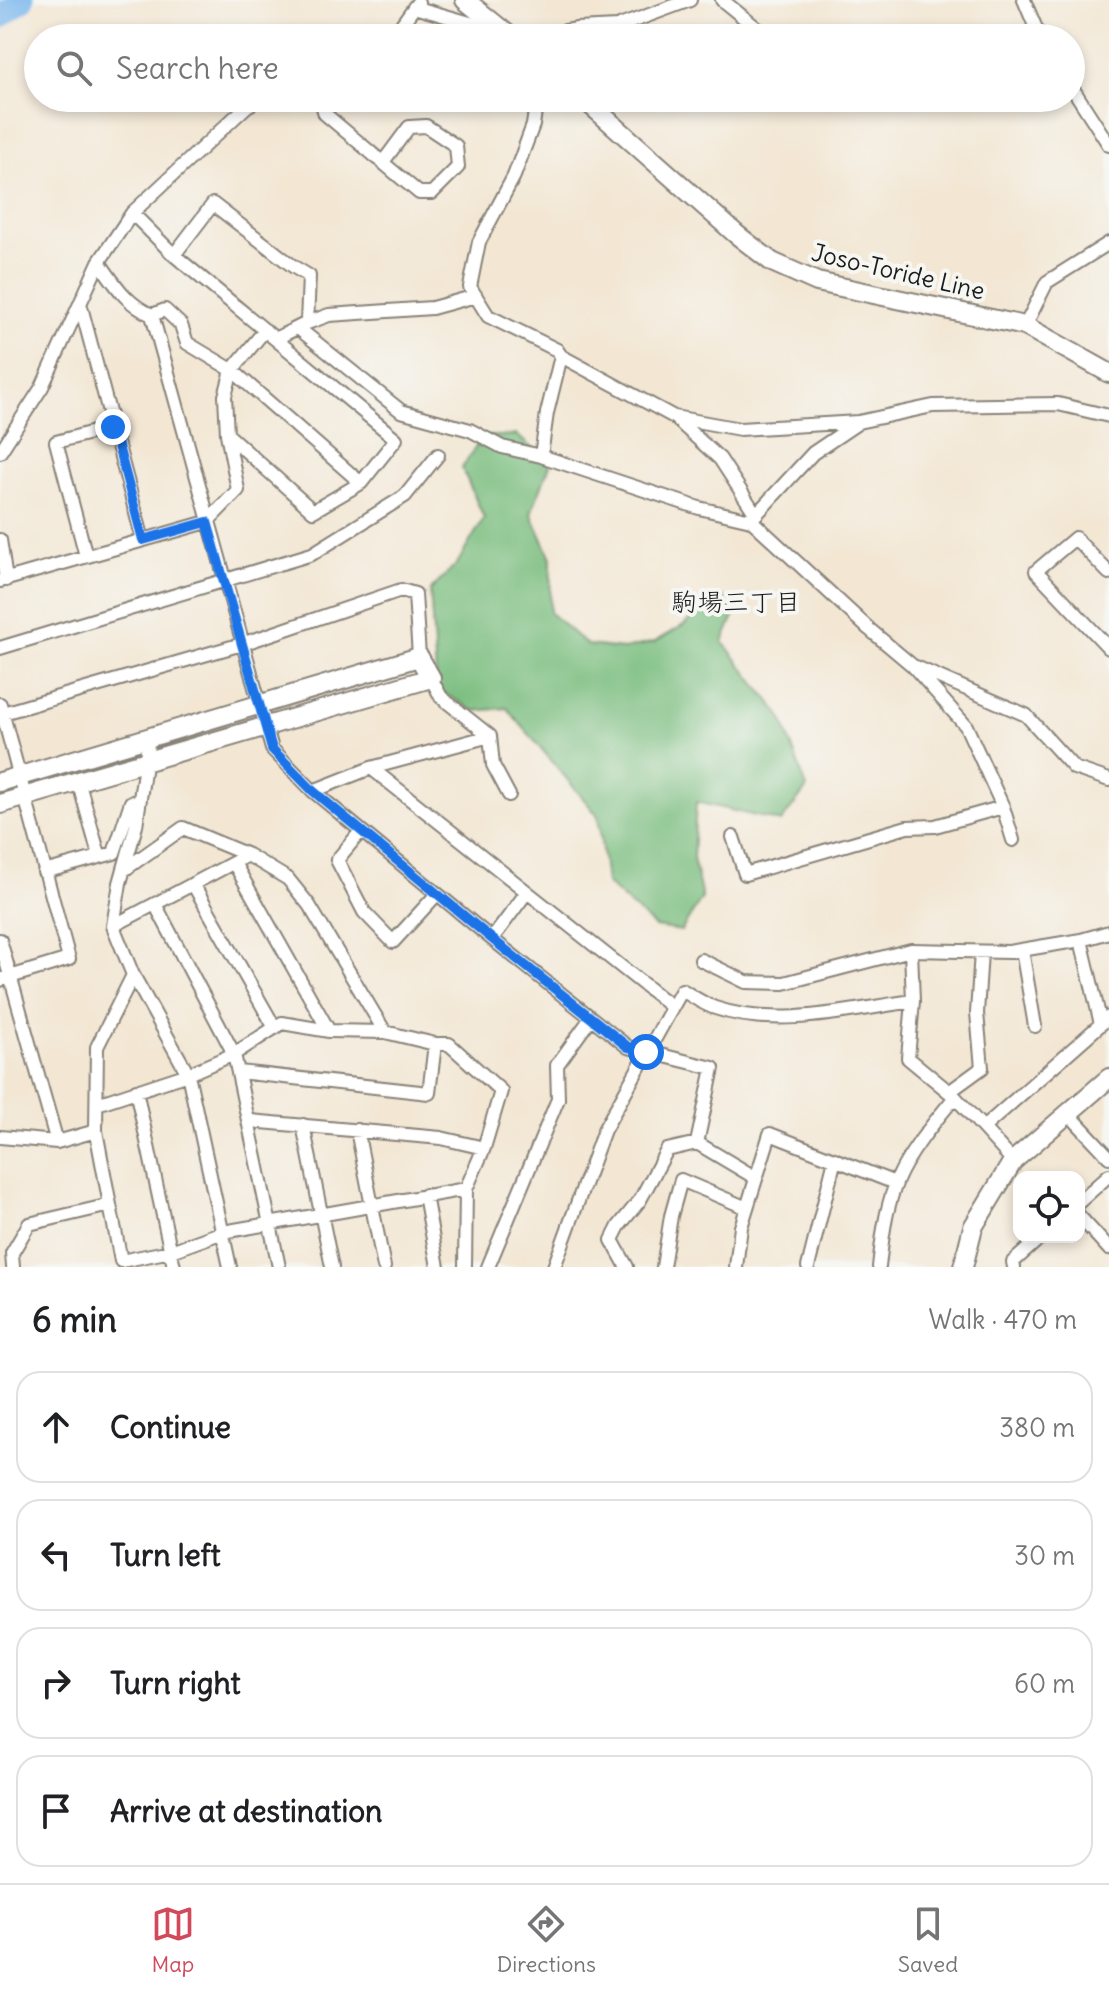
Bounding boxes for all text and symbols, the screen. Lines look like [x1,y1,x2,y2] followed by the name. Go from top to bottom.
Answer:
[24,24,1085,112] search box
[52,46,96,90] icon: search
[116,49,279,87] text: Search here
[809,237,988,306] street label: Joso-Toride Line
[95,409,131,445] route end
[671,585,801,618] district label: 駒場三丁目
[628,1034,664,1070] route start
[1013,1171,1085,1243] map controls
[1013,1171,1085,1243] button: locate
[32,1298,117,1341] text: 6 min
[929,1303,1077,1336] text: Walk · 470 m
[34,1405,78,1449] icon: ahead
[110,1408,231,1446] text: Continue
[999,1411,1075,1444] text: 380 m
[34,1533,78,1577] icon: left
[110,1536,221,1574] text: Turn left
[1014,1539,1075,1572] text: 30 m
[34,1661,78,1705] icon: right
[110,1664,241,1702] text: Turn right
[1014,1667,1075,1700] text: 60 m
[34,1789,78,1833] icon: arrive
[110,1792,382,1830] text: Arrive at destination
[151,1902,195,1978] tab: Map
[497,1902,596,1978] tab: Directions
[898,1902,958,1978] tab: Saved

